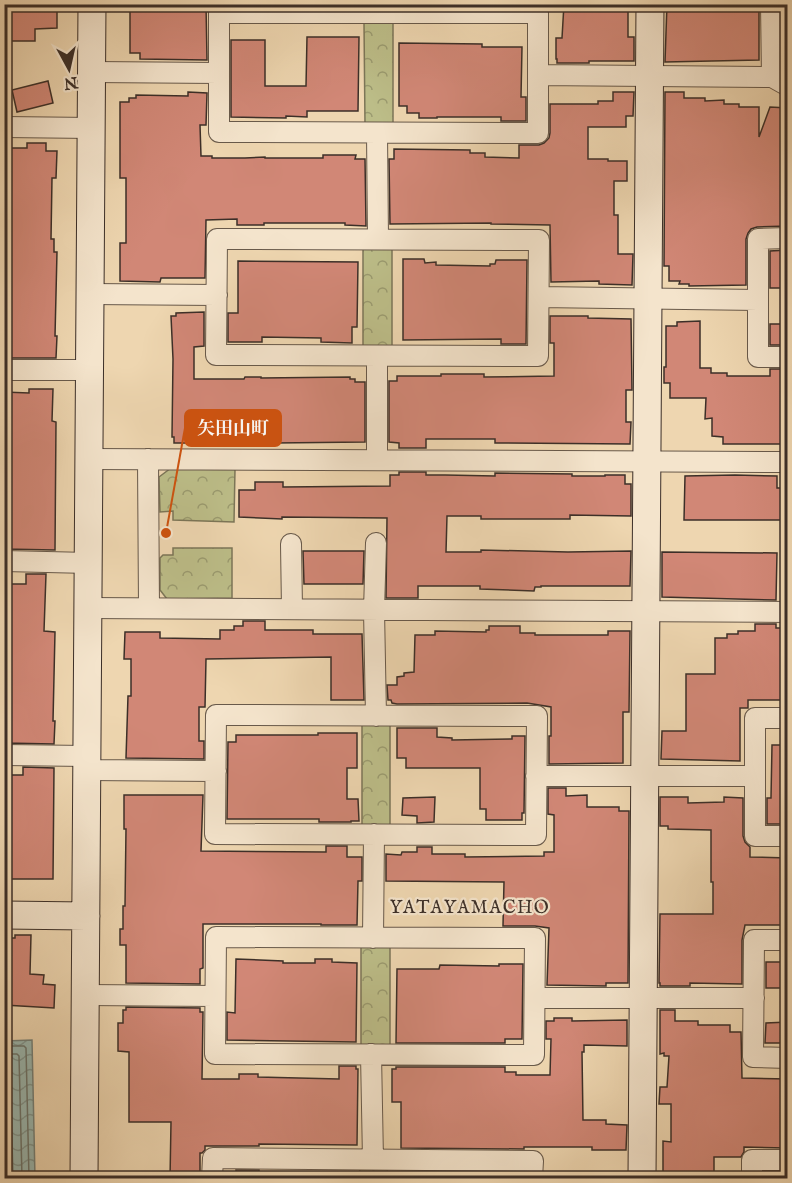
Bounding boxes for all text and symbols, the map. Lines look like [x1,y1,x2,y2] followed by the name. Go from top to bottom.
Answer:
[39,39,99,99] north arrow
[62,71,80,93] text: N
[185,410,281,446] callout: 矢田山町
[197,418,269,441] text: 矢田山町
[390,897,550,920] district label: YATAYAMACHO

